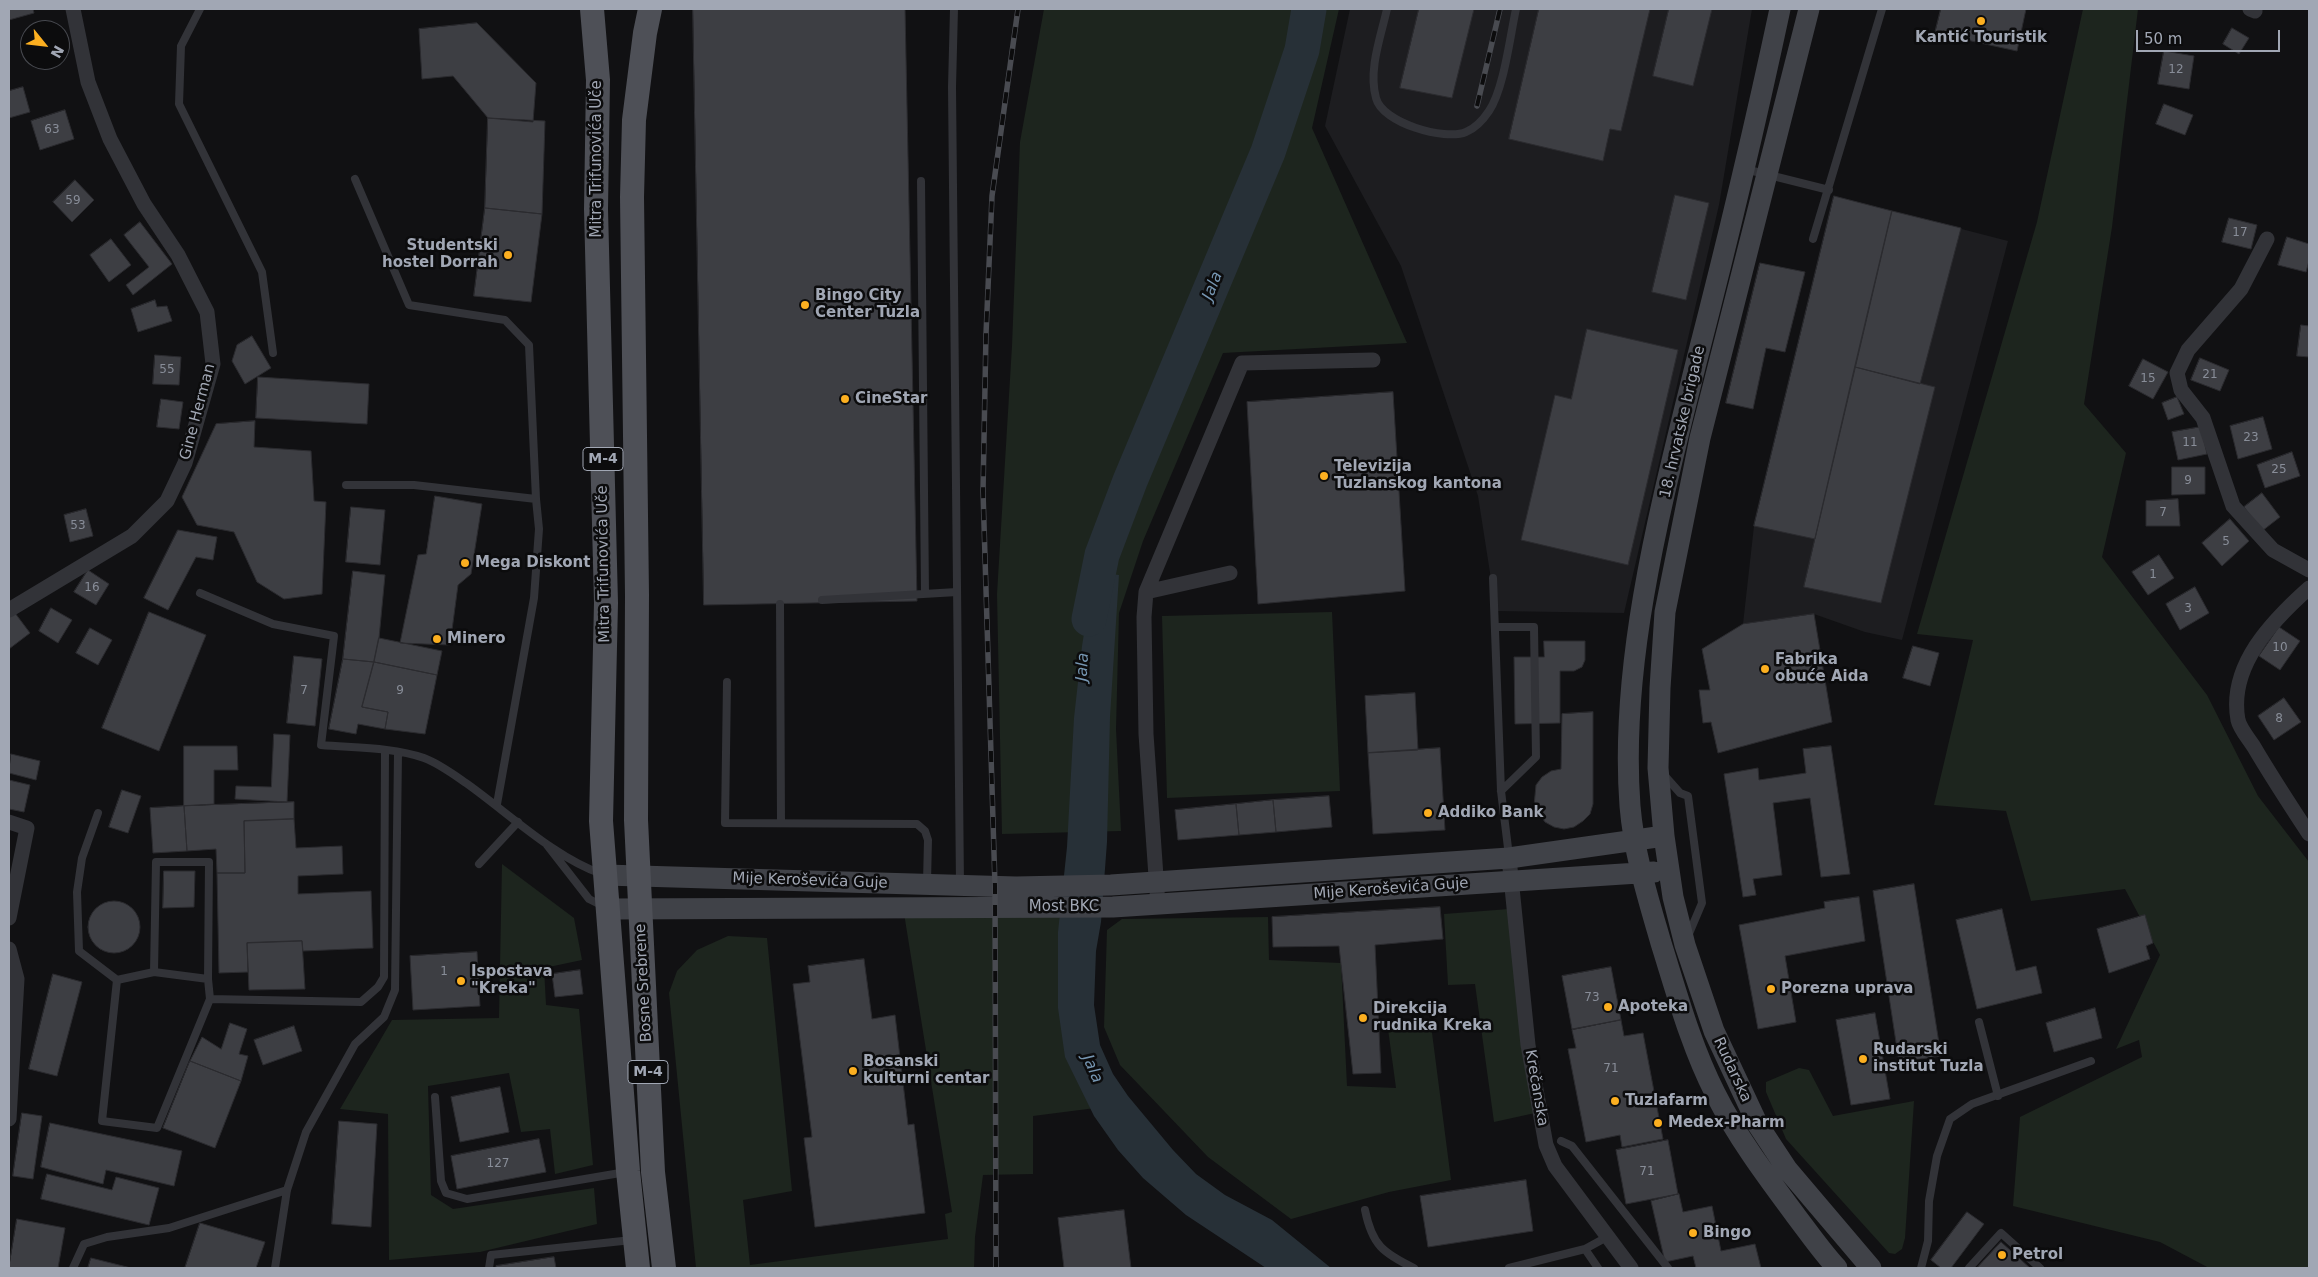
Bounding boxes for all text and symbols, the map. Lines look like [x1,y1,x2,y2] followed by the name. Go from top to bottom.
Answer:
[1975,15,1987,27] marker: Kantić Touristik
[20,20,70,70] north arrow
[2138,20,2282,52] scale bar
[1915,29,2047,47] place label: Kantić Touristik
[2144,30,2182,48] text: 50 m
[47,43,67,61] text: N
[2168,63,2184,77] house number: 12
[588,80,606,238] street label: Mitra Trifunovića Uče
[44,123,60,137] house number: 63
[65,194,81,208] house number: 59
[2232,226,2248,240] house number: 17
[382,237,498,272] place label: Studentski hostel Dorrah
[502,249,514,261] marker: Studentski hostel Dorrah
[1199,269,1227,303] water label: Jala
[815,287,920,322] place label: Bingo City Center Tuzla
[799,299,811,311] marker: Bingo City Center Tuzla
[1657,344,1709,500] street label: 18. hrvatske brigade
[176,362,220,462] street label: Gine Herman
[159,363,175,377] house number: 55
[2202,368,2218,382] house number: 21
[2140,372,2156,386] house number: 15
[855,390,927,408] place label: CineStar
[839,393,851,405] marker: CineStar
[2243,431,2259,445] house number: 23
[2182,436,2198,450] house number: 11
[583,448,623,470] road number: M-4
[1334,458,1502,493] place label: Televizija Tuzlanskog kantona
[2271,463,2287,477] house number: 25
[1318,470,1330,482] marker: Televizija Tuzlanskog kantona
[2184,474,2192,488] house number: 9
[594,485,614,643] street label: Mitra Trifunovića Uče
[2159,506,2167,520] house number: 7
[70,519,86,533] house number: 53
[2222,535,2230,549] house number: 5
[475,554,590,572] place label: Mega Diskont
[459,557,471,569] marker: Mega Diskont
[2149,568,2157,582] house number: 1
[84,581,100,595] house number: 16
[2184,602,2192,616] house number: 3
[447,630,506,648] place label: Minero
[431,633,443,645] marker: Minero
[2272,641,2288,655] house number: 10
[1775,651,1869,686] place label: Fabrika obuće Aida
[1073,652,1093,682] water label: Jala
[1759,663,1771,675] marker: Fabrika obuće Aida
[300,684,308,698] house number: 7
[396,684,404,698] house number: 9
[2275,712,2283,726] house number: 8
[1438,804,1544,822] place label: Addiko Bank
[1422,807,1434,819] marker: Addiko Bank
[732,869,888,893] street label: Mije Keroševića Guje
[1313,875,1469,903] street label: Mije Keroševića Guje
[1029,898,1099,916] street label: Most BKC
[632,923,656,1043] street label: Bosne Srebrene
[471,963,553,998] place label: Ispostava "Kreka"
[440,965,448,979] house number: 1
[455,975,467,987] marker: Ispostava "Kreka"
[1781,980,1913,998] place label: Porezna uprava
[1765,983,1777,995] marker: Porezna uprava
[1584,991,1600,1005] house number: 73
[1618,998,1688,1016] place label: Apoteka
[1373,1000,1492,1035] place label: Direkcija rudnika Kreka
[1602,1001,1614,1013] marker: Apoteka
[1357,1012,1369,1024] marker: Direkcija rudnika Kreka
[1709,1035,1755,1105] street label: Rudarska
[1873,1041,1984,1076] place label: Rudarski institut Tuzla
[1520,1048,1552,1128] street label: Krečanska
[1077,1052,1107,1086] water label: Jala
[863,1053,990,1088] place label: Bosanski kulturni centar
[1857,1053,1869,1065] marker: Rudarski institut Tuzla
[628,1060,668,1084] road number: M-4
[1603,1062,1619,1076] house number: 71
[847,1065,859,1077] marker: Bosanski kulturni centar
[1625,1092,1708,1110] place label: Tuzlafarm
[1609,1095,1621,1107] marker: Tuzlafarm
[1668,1114,1785,1132] place label: Medex-Pharm
[1652,1117,1664,1129] marker: Medex-Pharm
[487,1157,509,1171] house number: 127
[1639,1165,1655,1179] house number: 71
[1703,1224,1751,1242] place label: Bingo
[1687,1227,1699,1239] marker: Bingo
[2012,1246,2063,1264] place label: Petrol
[1996,1249,2008,1261] marker: Petrol

